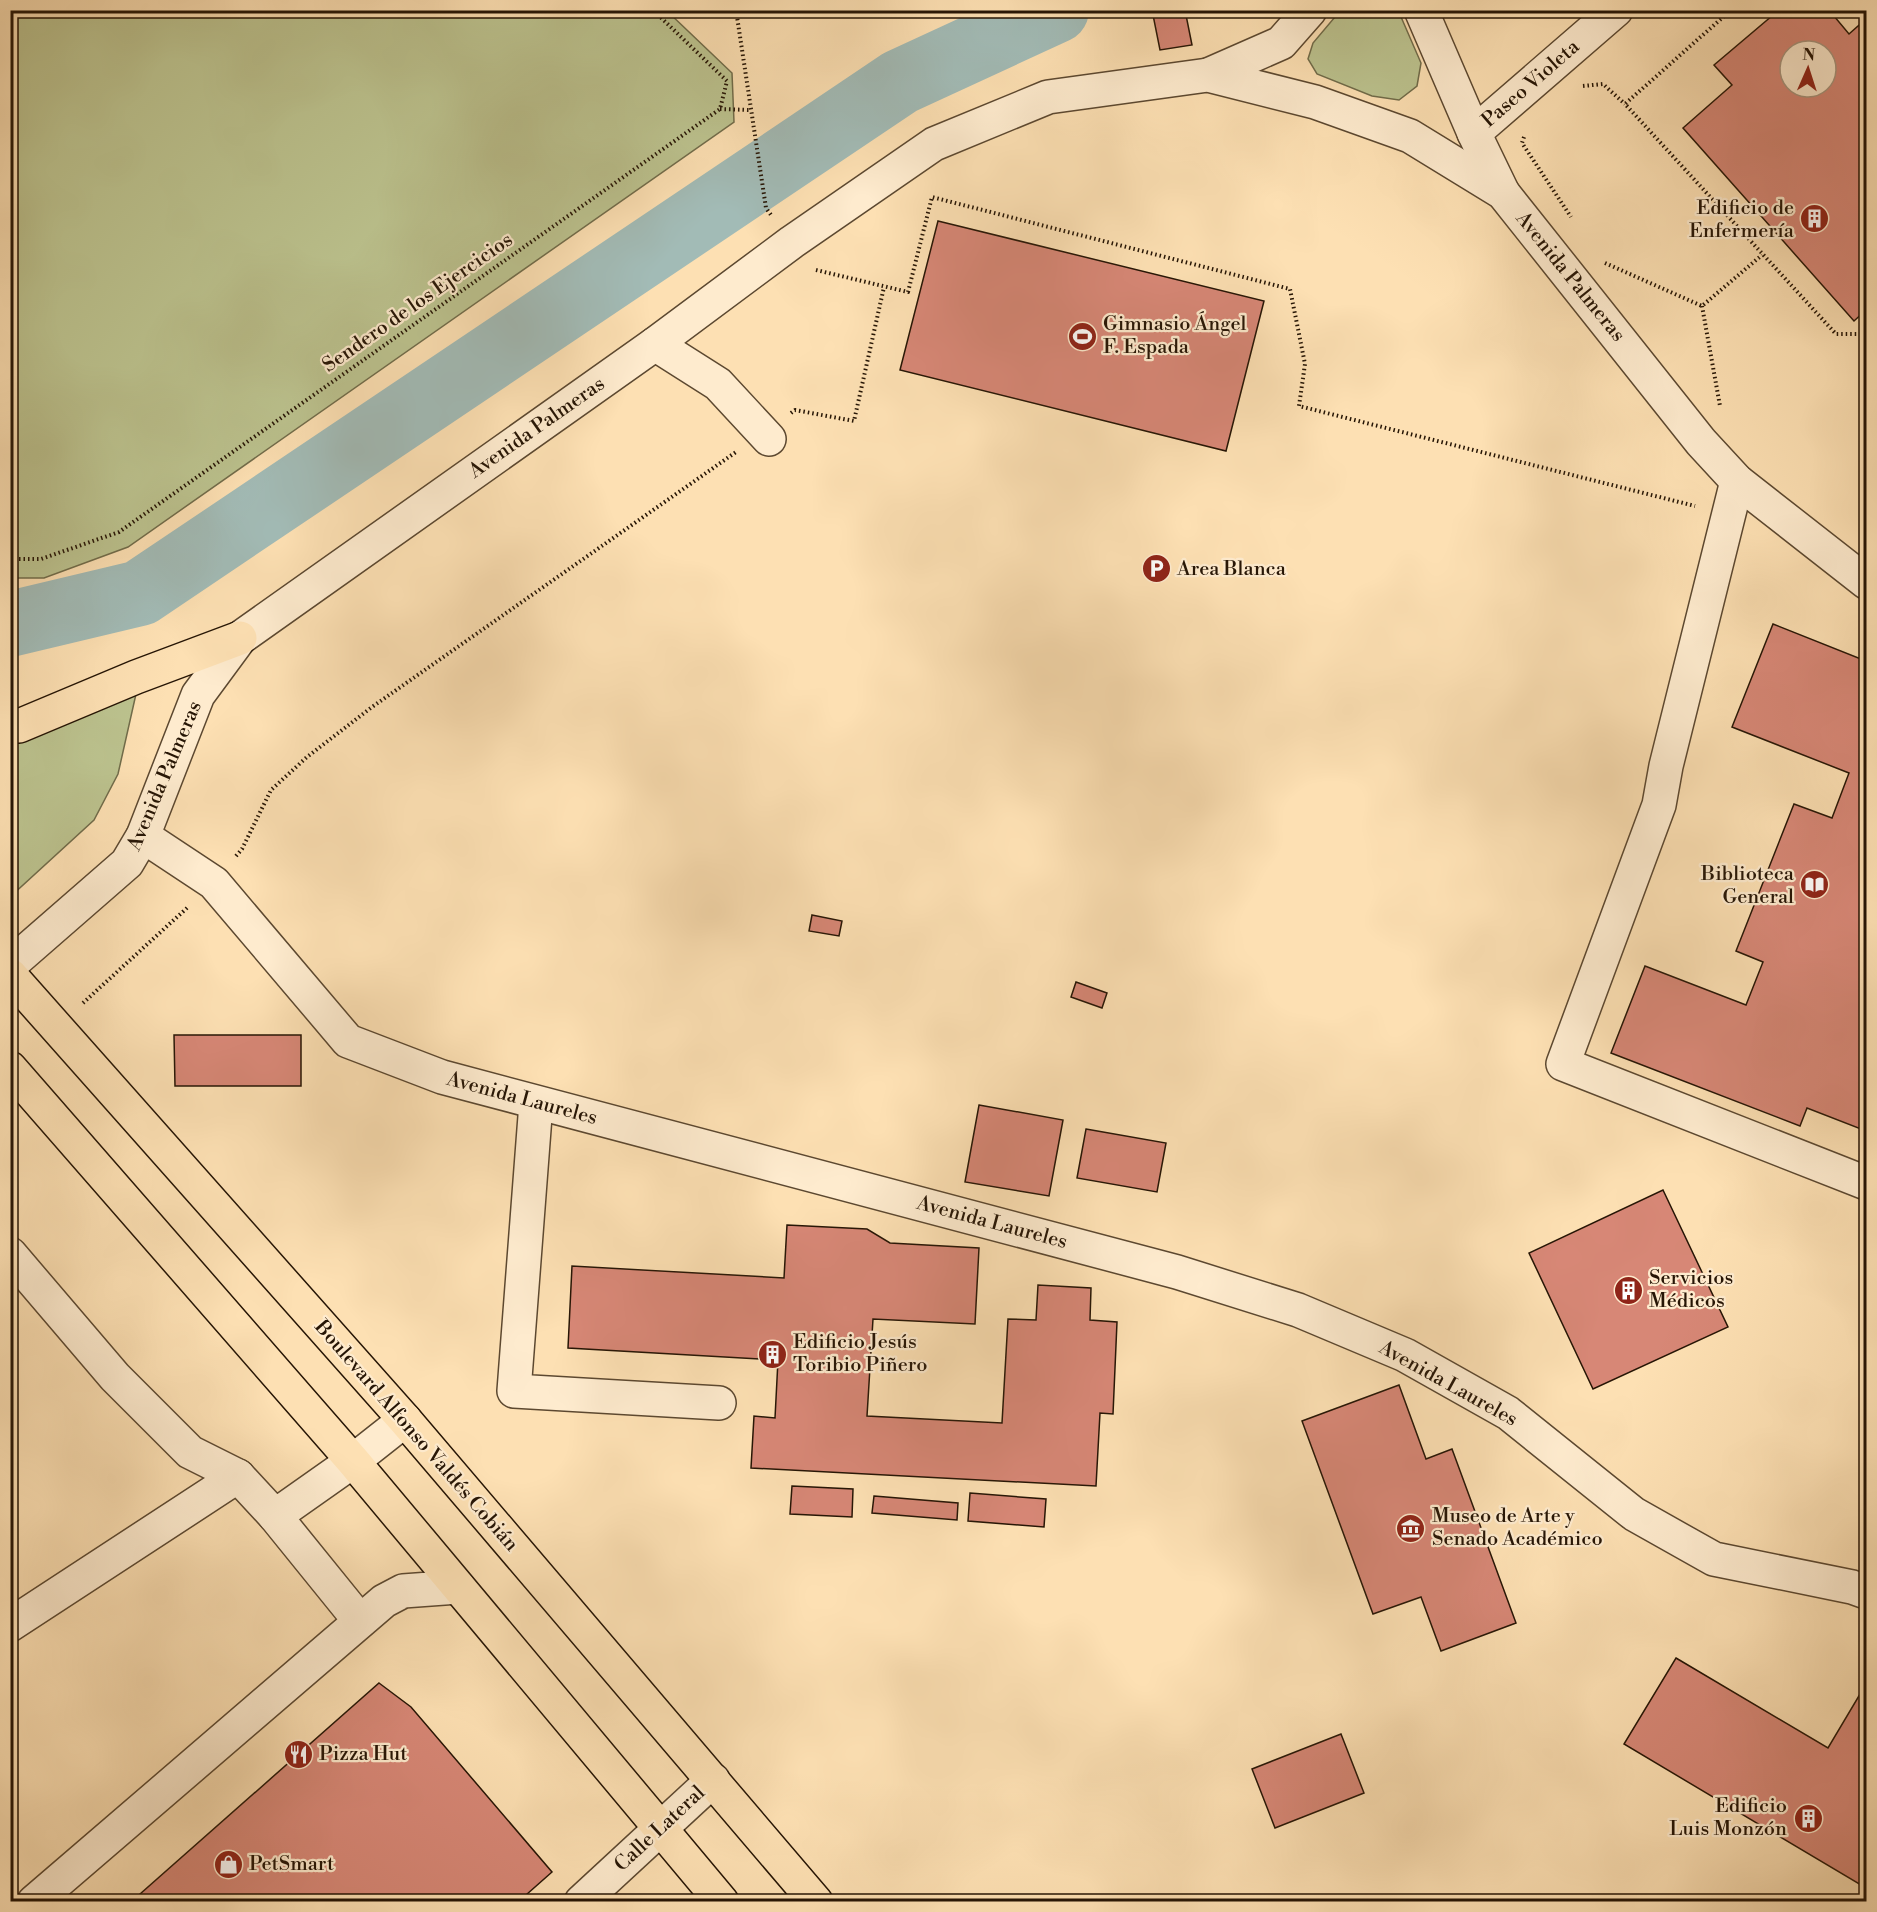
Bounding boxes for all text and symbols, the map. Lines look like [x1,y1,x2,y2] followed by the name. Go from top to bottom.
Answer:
[1477,34,1586,133] street label: Paseo Violeta
[1778,39,1838,99] north arrow
[1802,45,1816,65] text: N
[1689,196,1795,244] place label: Edificio de Enfermería
[1799,203,1831,235] building icon: Edificio de Enfermería
[1509,206,1630,347] street label: Avenida Palmeras
[318,228,518,378] street label: Sendero de los Ejercicios
[1103,311,1246,360] place label: Gimnasio Ángel F. Espada
[1066,320,1098,352] sports icon: Gimnasio Ángel F. Espada
[463,372,610,485] street label: Avenida Palmeras
[1140,553,1172,585] parking icon: Area Blanca
[1176,557,1287,582] place label: Area Blanca
[122,697,208,856] street label: Avenida Palmeras
[1700,862,1795,910] place label: Biblioteca General
[1799,869,1831,901] library icon: Biblioteca General
[443,1067,600,1131] street label: Avenida Laureles
[913,1191,1070,1255] street label: Avenida Laureles
[1649,1266,1733,1314] place label: Servicios Médicos
[1612,1274,1644,1306] building icon: Servicios Médicos
[308,1314,523,1557] street label: Boulevard Alfonso Valdés Cobián
[793,1330,927,1378] place label: Edificio Jesús Toribio Piñero
[1373,1335,1522,1432] street label: Avenida Laureles
[756,1338,788,1370] building icon: Edificio Jesús Toribio Piñero
[1432,1504,1603,1552] place label: Museo de Arte y Senado Académico
[1395,1512,1427,1544] museum icon: Museo de Arte y Senado Académico
[282,1738,314,1770] restaurant icon: Pizza Hut
[319,1742,407,1767] place label: Pizza Hut
[609,1781,711,1877] street label: Calle Lateral
[1669,1794,1787,1842] place label: Edificio Luis Monzón
[1792,1802,1824,1834] building icon: Edificio Luis Monzón
[212,1848,244,1880] shop icon: PetSmart
[249,1852,334,1877] place label: PetSmart

